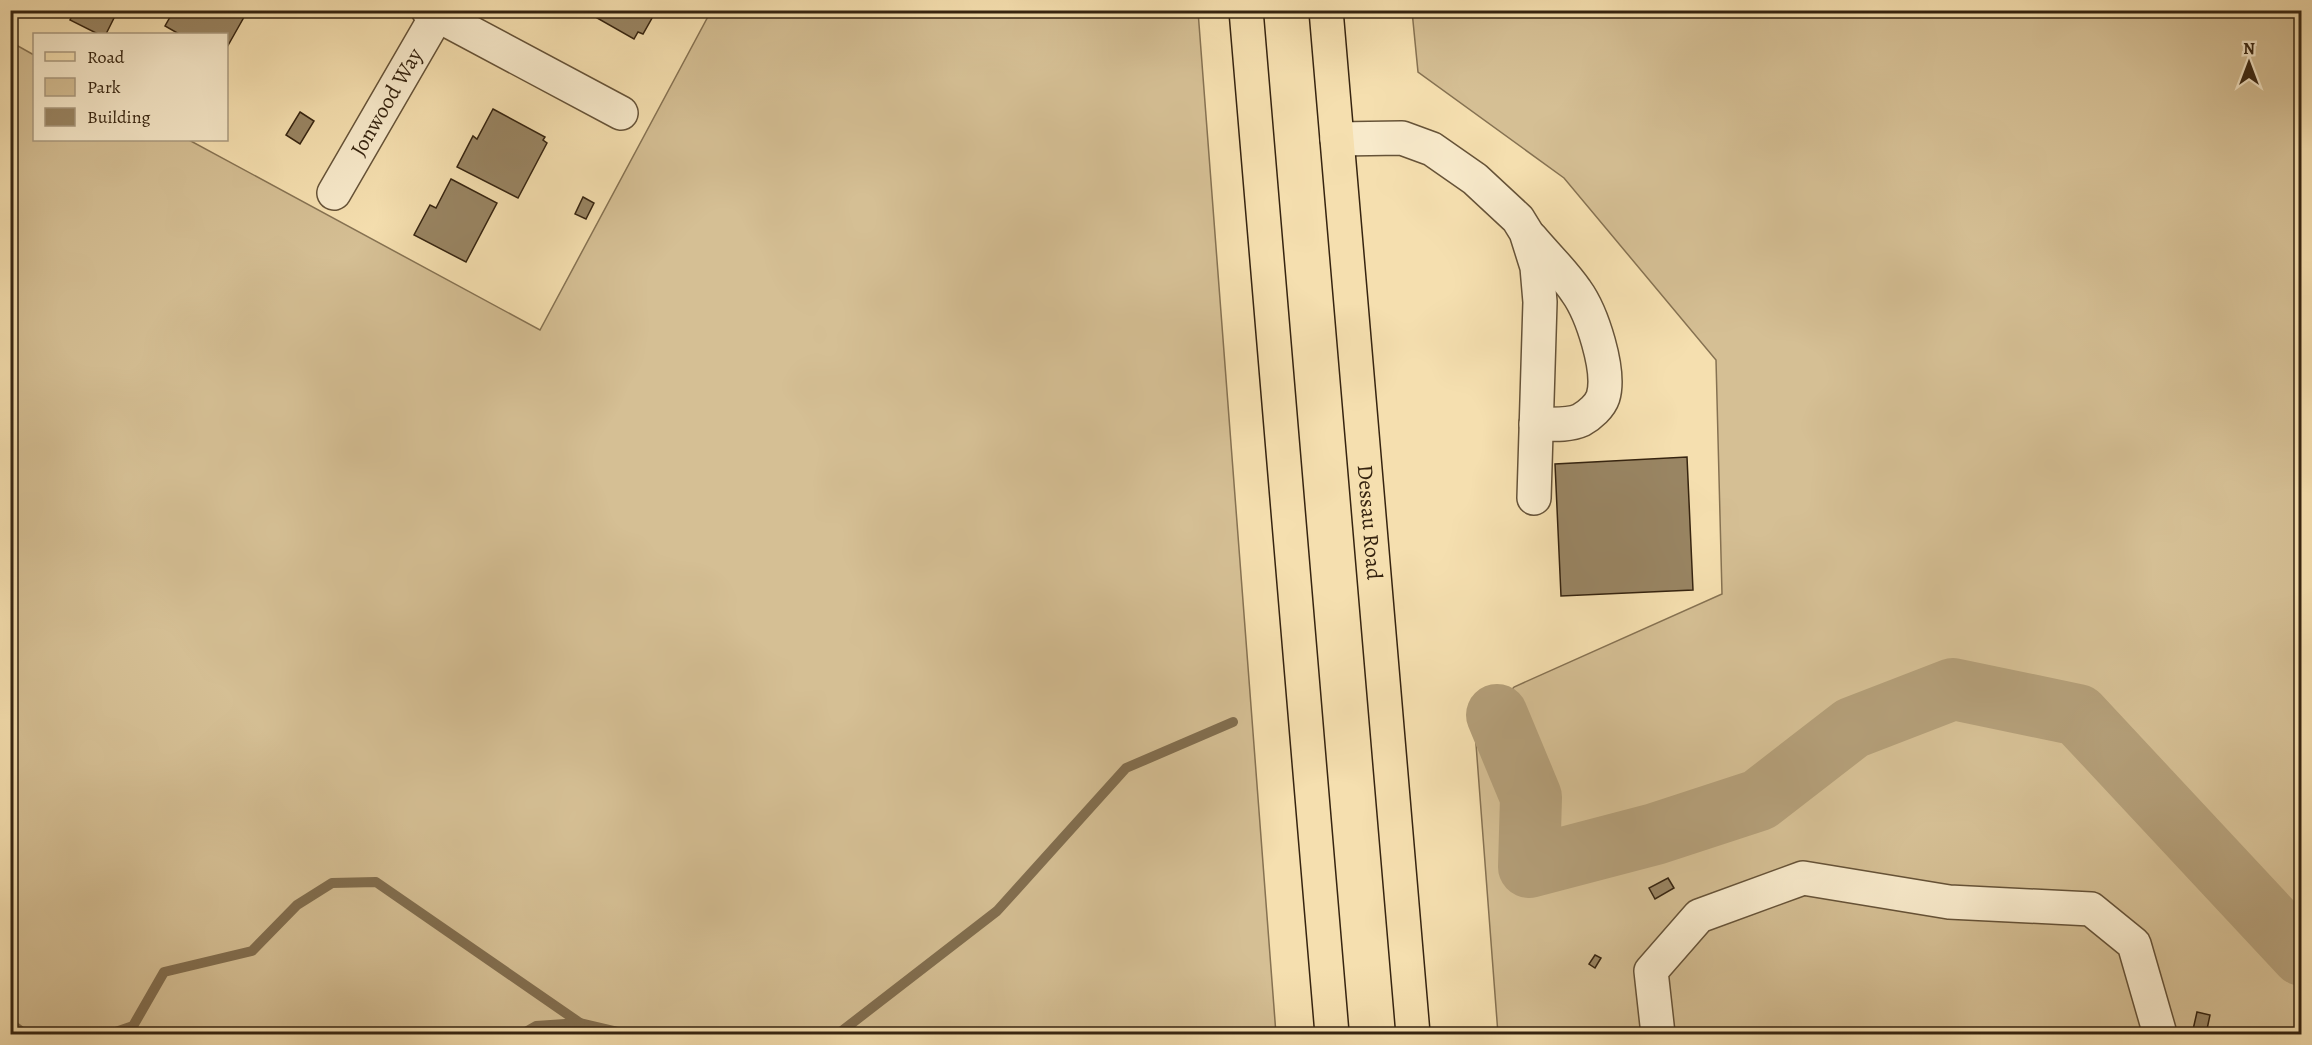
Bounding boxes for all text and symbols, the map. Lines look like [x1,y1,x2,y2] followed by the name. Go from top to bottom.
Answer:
[33,33,228,141] legend
[2219,33,2279,93] north arrow
[2243,38,2255,60] text: N
[343,42,430,162] street label: Jonwood Way
[87,45,125,69] text: Road
[87,75,121,99] text: Park
[87,105,151,129] text: Building
[1350,463,1389,581] street label: Dessau Road

